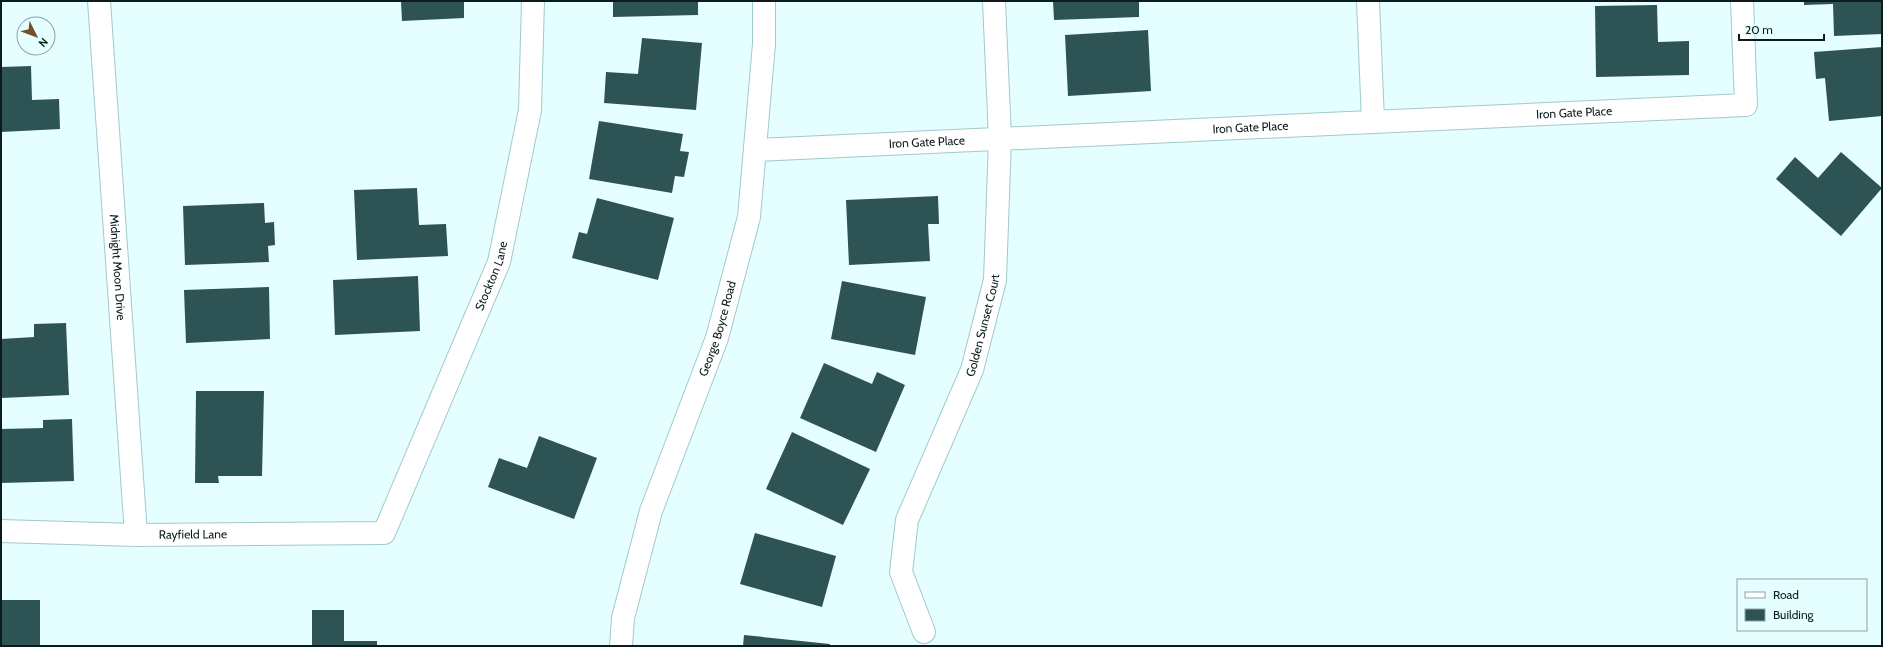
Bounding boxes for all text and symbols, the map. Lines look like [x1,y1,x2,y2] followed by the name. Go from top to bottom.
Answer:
[16,16,56,56] north arrow
[1739,16,1824,42] scale bar
[1745,22,1773,37] text: 20 m
[36,35,51,50] text: N
[1536,103,1613,122] street label: Iron Gate Place
[1212,118,1289,136] street label: Iron Gate Place
[888,132,965,151] street label: Iron Gate Place
[107,214,129,321] street label: Midnight Moon Drive
[471,240,510,313] street label: Stockton Lane
[962,274,1002,379] street label: Golden Sunset Court
[695,279,739,378] street label: George Boyce Road
[159,526,227,542] street label: Rayfield Lane
[1737,579,1867,631] legend
[1773,587,1799,602] text: Road
[1773,607,1815,622] text: Building

